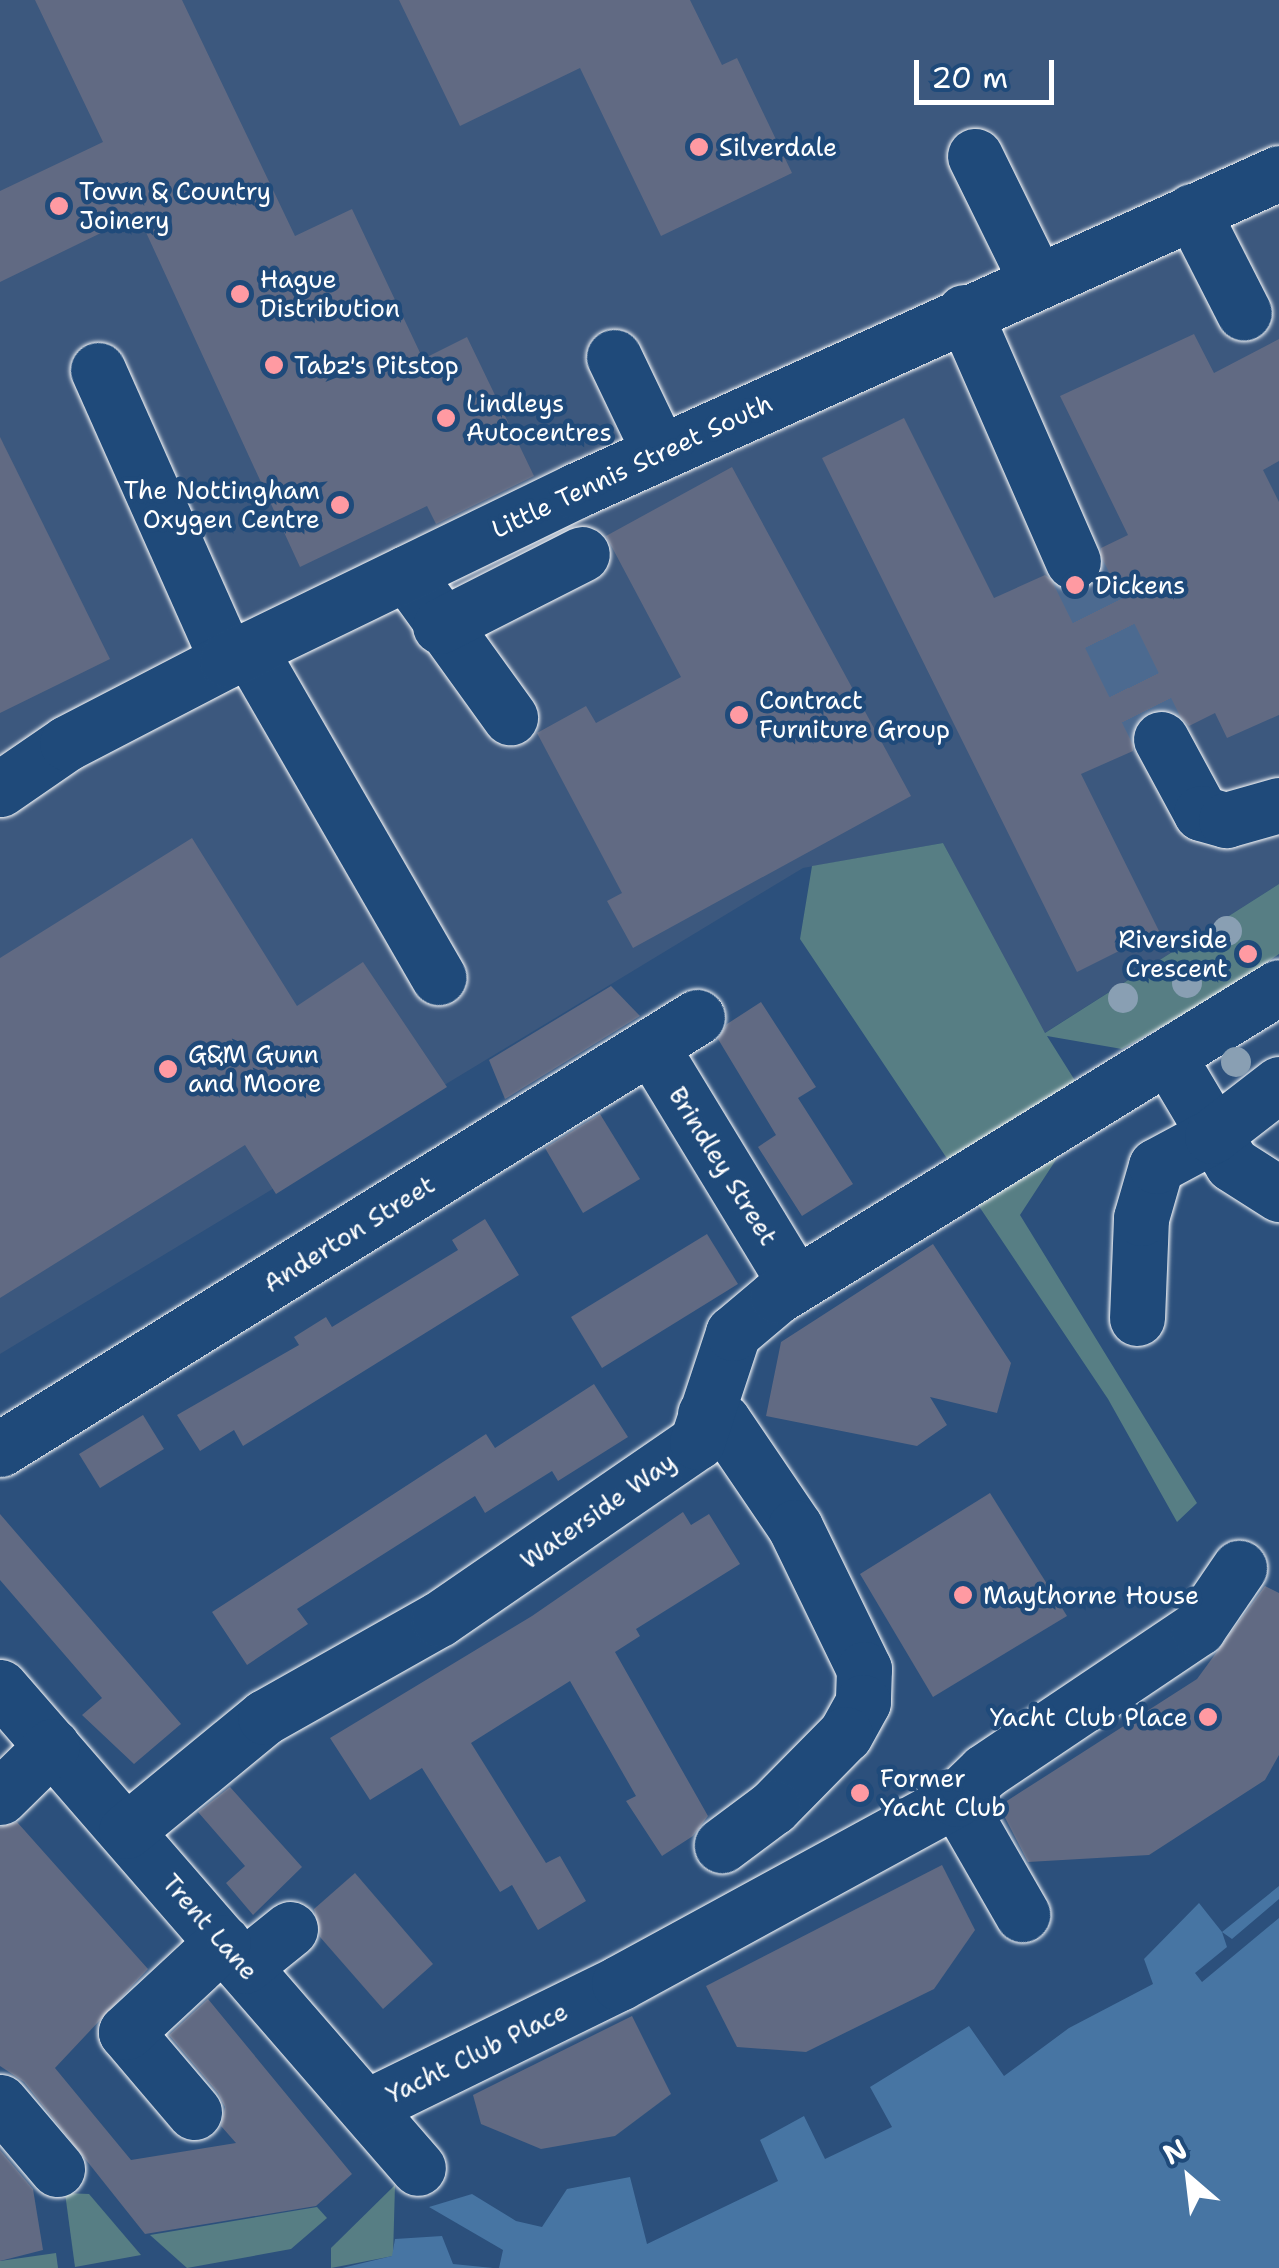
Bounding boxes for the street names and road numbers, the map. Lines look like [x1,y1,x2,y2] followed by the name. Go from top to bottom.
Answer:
[487,388,777,544] street label: Little Tennis Street South
[662,1081,784,1251] street label: Brindley Street
[258,1169,440,1299] street label: Anderton Street
[515,1446,681,1576] street label: Waterside Way
[156,1868,264,1986] street label: Trent Lane
[381,1996,573,2110] street label: Yacht Club Place

